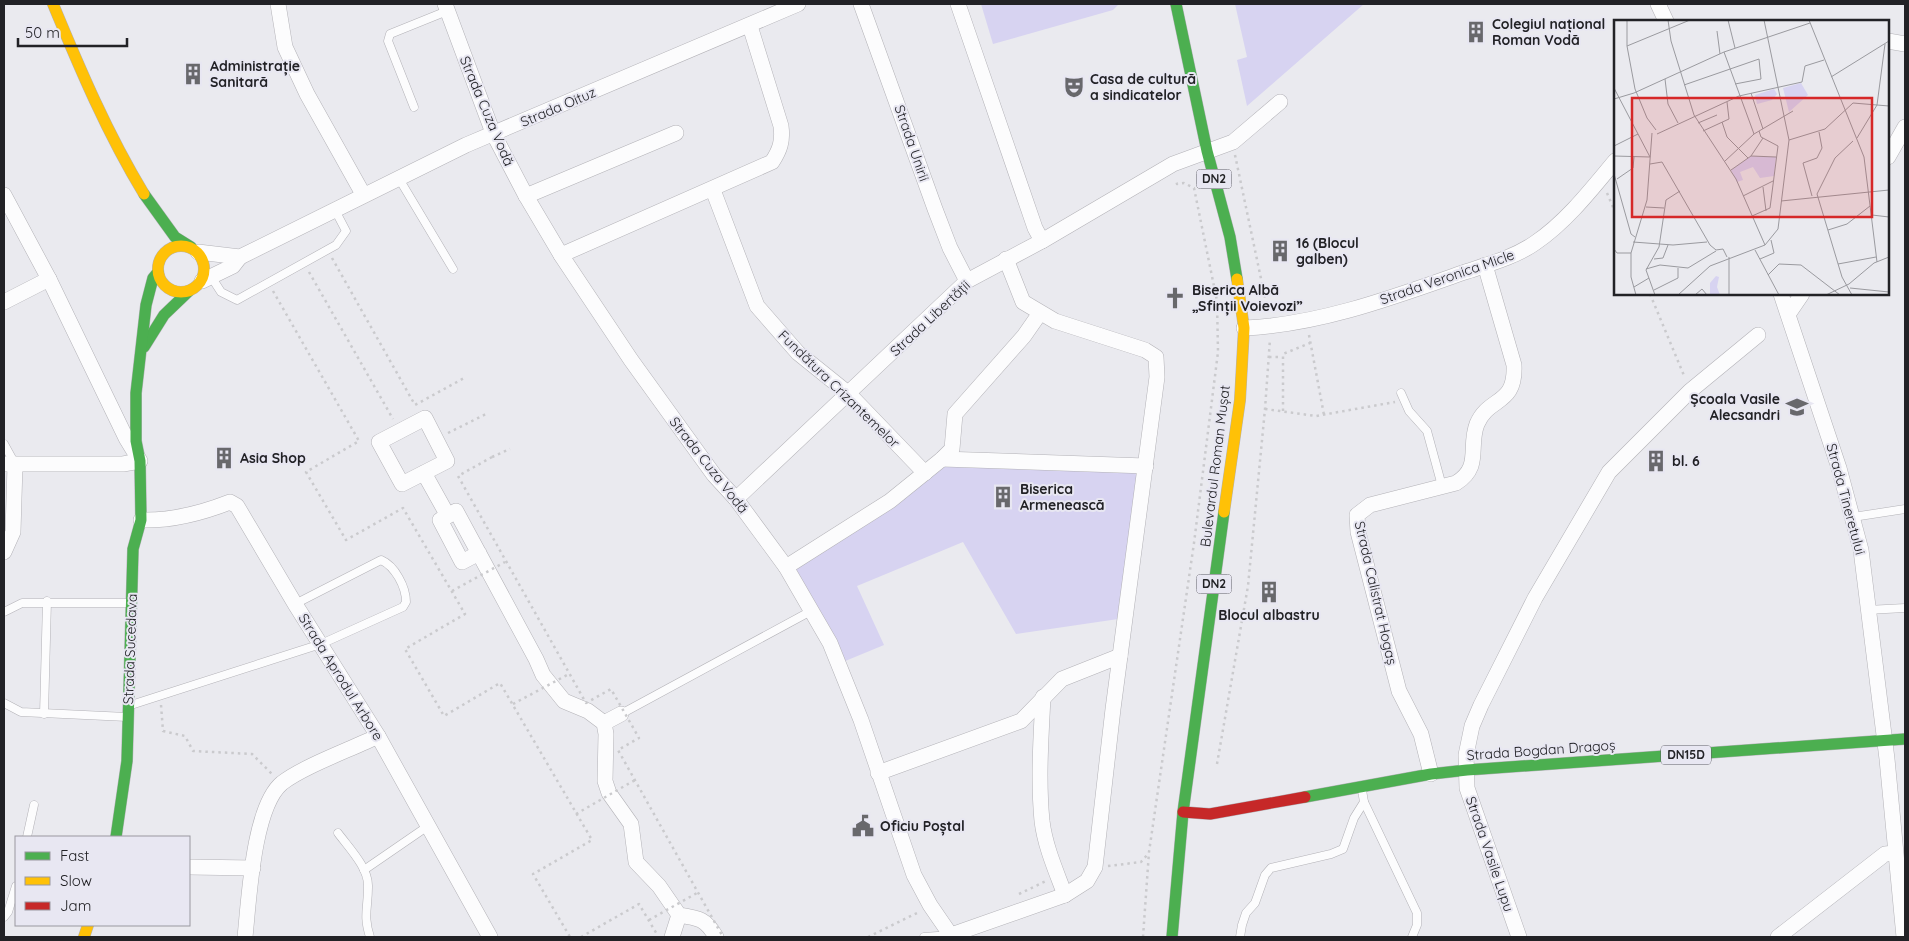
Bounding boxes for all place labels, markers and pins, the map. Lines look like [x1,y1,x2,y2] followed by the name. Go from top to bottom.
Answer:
[1492,15,1605,49] place label: Colegiul național Roman Vodă
[1463,19,1489,45] building icon: Colegiul național Roman Vodă
[210,57,300,91] place label: Administrație Sanitară
[180,61,206,87] building icon: Administrație Sanitară
[1090,70,1196,104] place label: Casa de cultură a sindicatelor
[1061,74,1087,100] theatre icon: Casa de cultură a sindicatelor
[1296,234,1359,268] place label: 16 (Blocul galben)
[1267,238,1293,264] building icon: 16 (Blocul galben)
[1192,281,1303,316] place label: Biserica Albă „Sfinții Voievozi”
[1162,285,1188,311] church icon: Biserica Albă „Sfinții Voievozi”
[1690,390,1780,424] place label: Școala Vasile Alecsandri
[1784,394,1810,420] school or university icon: Școala Vasile Alecsandri
[211,445,237,471] building icon: Asia Shop
[1643,448,1669,474] building icon: bl. 6
[240,449,306,467] place label: Asia Shop
[1672,452,1700,470] place label: bl. 6
[1020,480,1104,514] place label: Biserica Armenească
[990,484,1016,510] building icon: Biserica Armenească
[1256,579,1282,605] building icon: Blocul albastru
[1218,606,1320,624] place label: Blocul albastru
[850,813,876,839] public building icon: Oficiu Poștal
[880,817,965,836] place label: Oficiu Poștal

